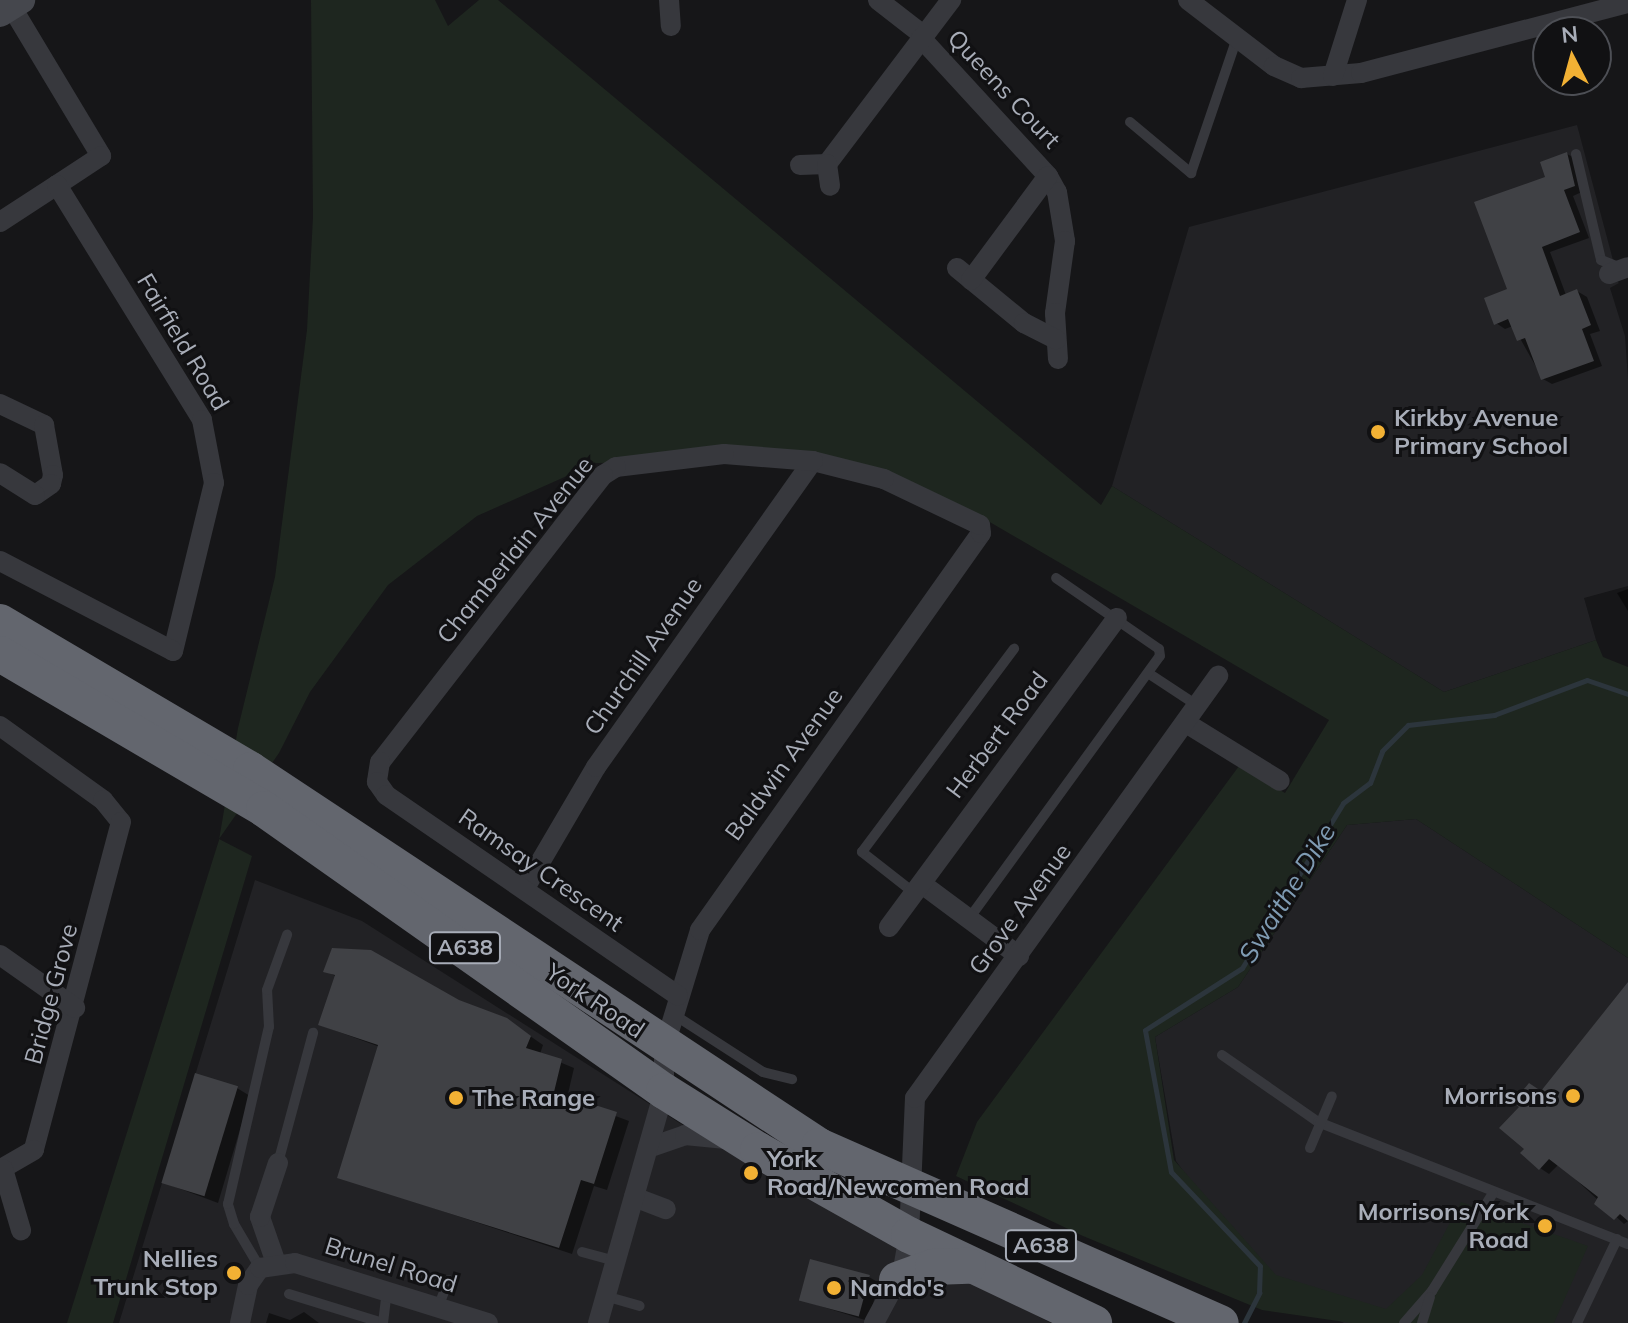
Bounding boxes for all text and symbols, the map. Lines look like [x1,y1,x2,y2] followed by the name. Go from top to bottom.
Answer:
[1532,16,1612,96] north arrow
[1560,19,1579,49] text: N
[942,24,1066,154] street label: Queens Court
[131,268,235,416] street label: Fairfield Road
[1394,404,1568,460] place label: Kirkby Avenue Primary School
[1369,423,1387,441] marker: Kirkby Avenue Primary School
[431,451,599,649] street label: Chamberlain Avenue
[578,572,708,740] street label: Churchill Avenue
[940,666,1054,804] street label: Herbert Road
[719,682,849,846] street label: Baldwin Avenue
[453,802,629,938] street label: Ramsay Crescent
[1232,818,1342,968] water label: Swaithe Dike
[963,838,1077,980] street label: Grove Avenue
[18,921,84,1067] street label: Bridge Grove
[427,930,503,966] road number: A638
[540,958,650,1044] street label: York Road
[1444,1082,1557,1110] place label: Morrisons
[472,1084,595,1112] place label: The Range
[1564,1087,1582,1105] marker: Morrisons
[447,1089,465,1107] marker: The Range
[767,1145,1029,1201] place label: York Road/Newcomen Road
[742,1164,760,1182] marker: York Road/Newcomen Road
[1358,1198,1529,1254] place label: Morrisons/York Road
[1536,1217,1554,1235] marker: Morrisons/York Road
[1003,1228,1079,1264] road number: A638
[321,1231,461,1299] street label: Brunel Road
[94,1245,218,1301] place label: Nellies Trunk Stop
[225,1264,243,1282] marker: Nellies Trunk Stop
[850,1274,944,1302] place label: Nando's
[825,1279,843,1297] marker: Nando's

